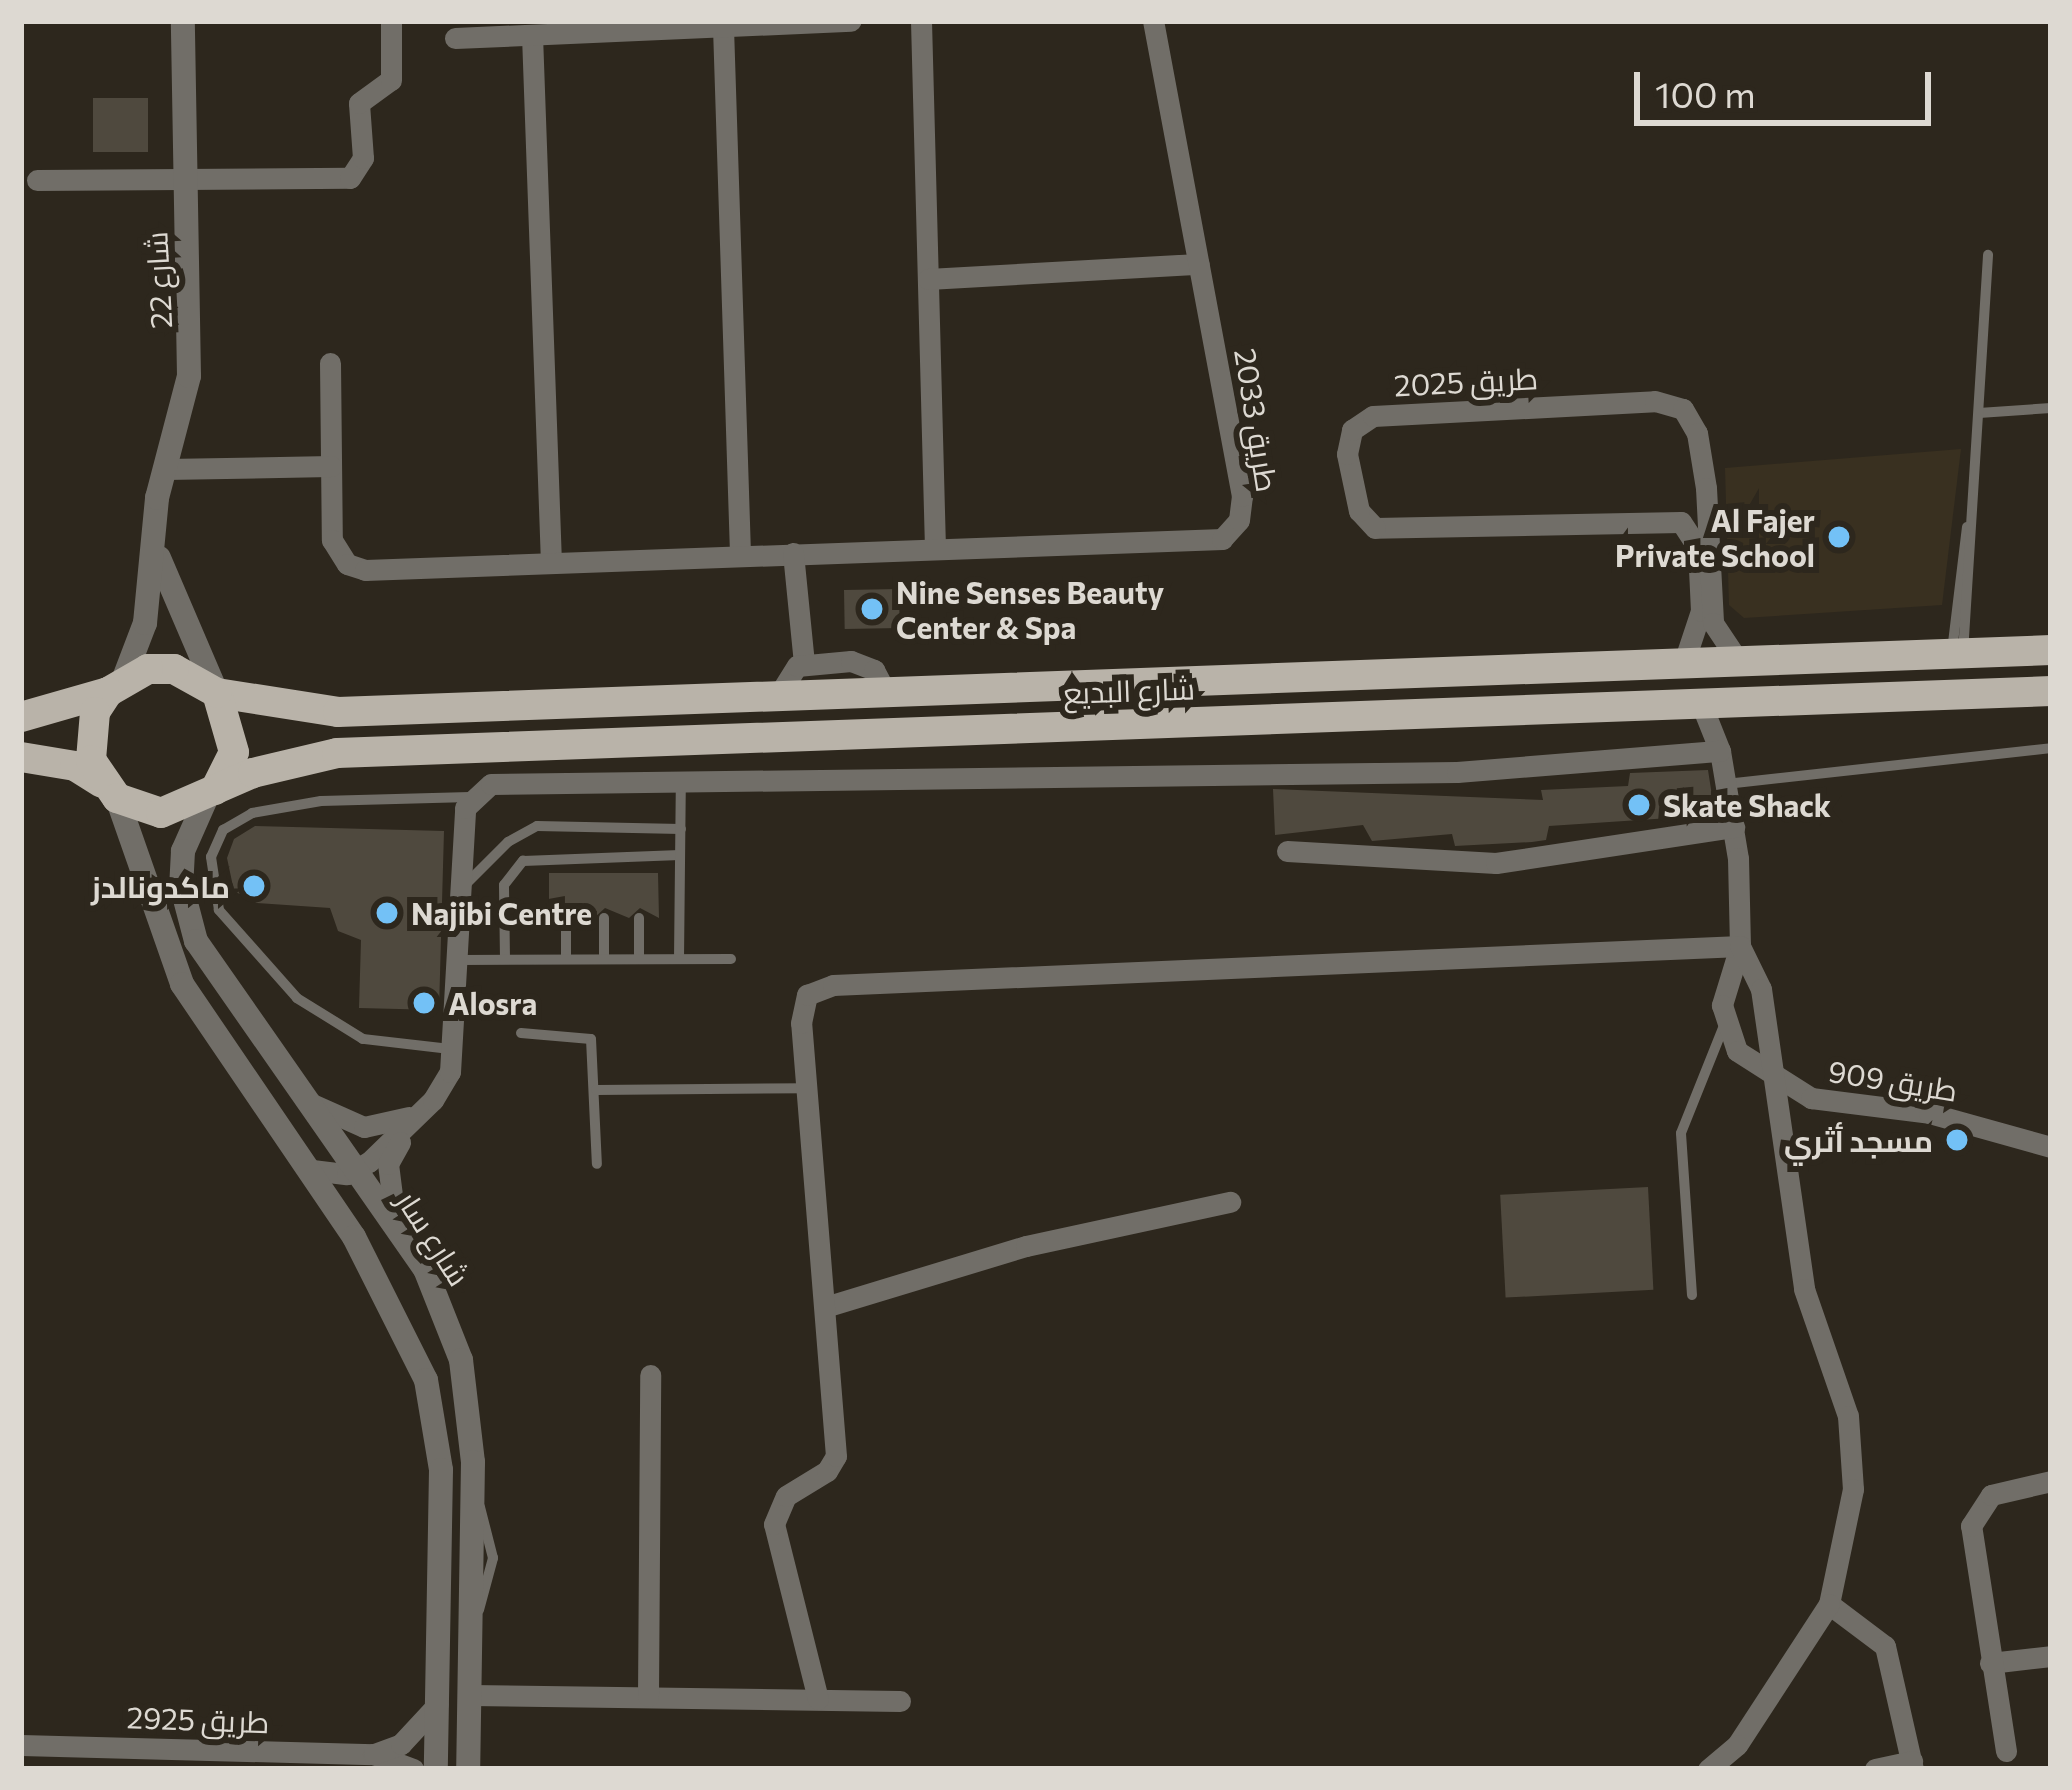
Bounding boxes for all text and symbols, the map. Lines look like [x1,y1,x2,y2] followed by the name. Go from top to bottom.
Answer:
[1640,48,1937,122] scale bar
[1655,71,1756,115] text: 100 m
[137,231,179,329] street label: شارع 22
[1228,346,1286,494] street label: طريق 2033
[1393,359,1539,403] street label: طريق 2025
[1615,502,1815,572] place label: Al Fajer Private School
[1826,524,1852,550] marker: Al Fajer Private School
[896,574,1164,644] place label: Nine Senses Beauty Center & Spa
[859,596,885,622] marker: Nine Senses Beauty Center & Spa
[1062,670,1196,710] street label: شارع البديع
[1663,787,1831,823] place label: Skate Shack
[1626,792,1652,818] marker: Skate Shack
[91,868,230,904] place label: ماكدونالدز
[241,873,267,899] marker: ماكدونالدز
[411,895,592,931] place label: Najibi Centre
[374,900,400,926] marker: Najibi Centre
[448,985,537,1021] place label: Alosra
[411,990,437,1016] marker: Alosra
[1826,1052,1960,1108] street label: طريق 909
[1784,1122,1933,1158] place label: مسجد أثري
[1944,1127,1970,1153] marker: مسجد أثري
[390,1184,478,1292] street label: شارع سار
[126,1699,270,1739] street label: طريق 2925

